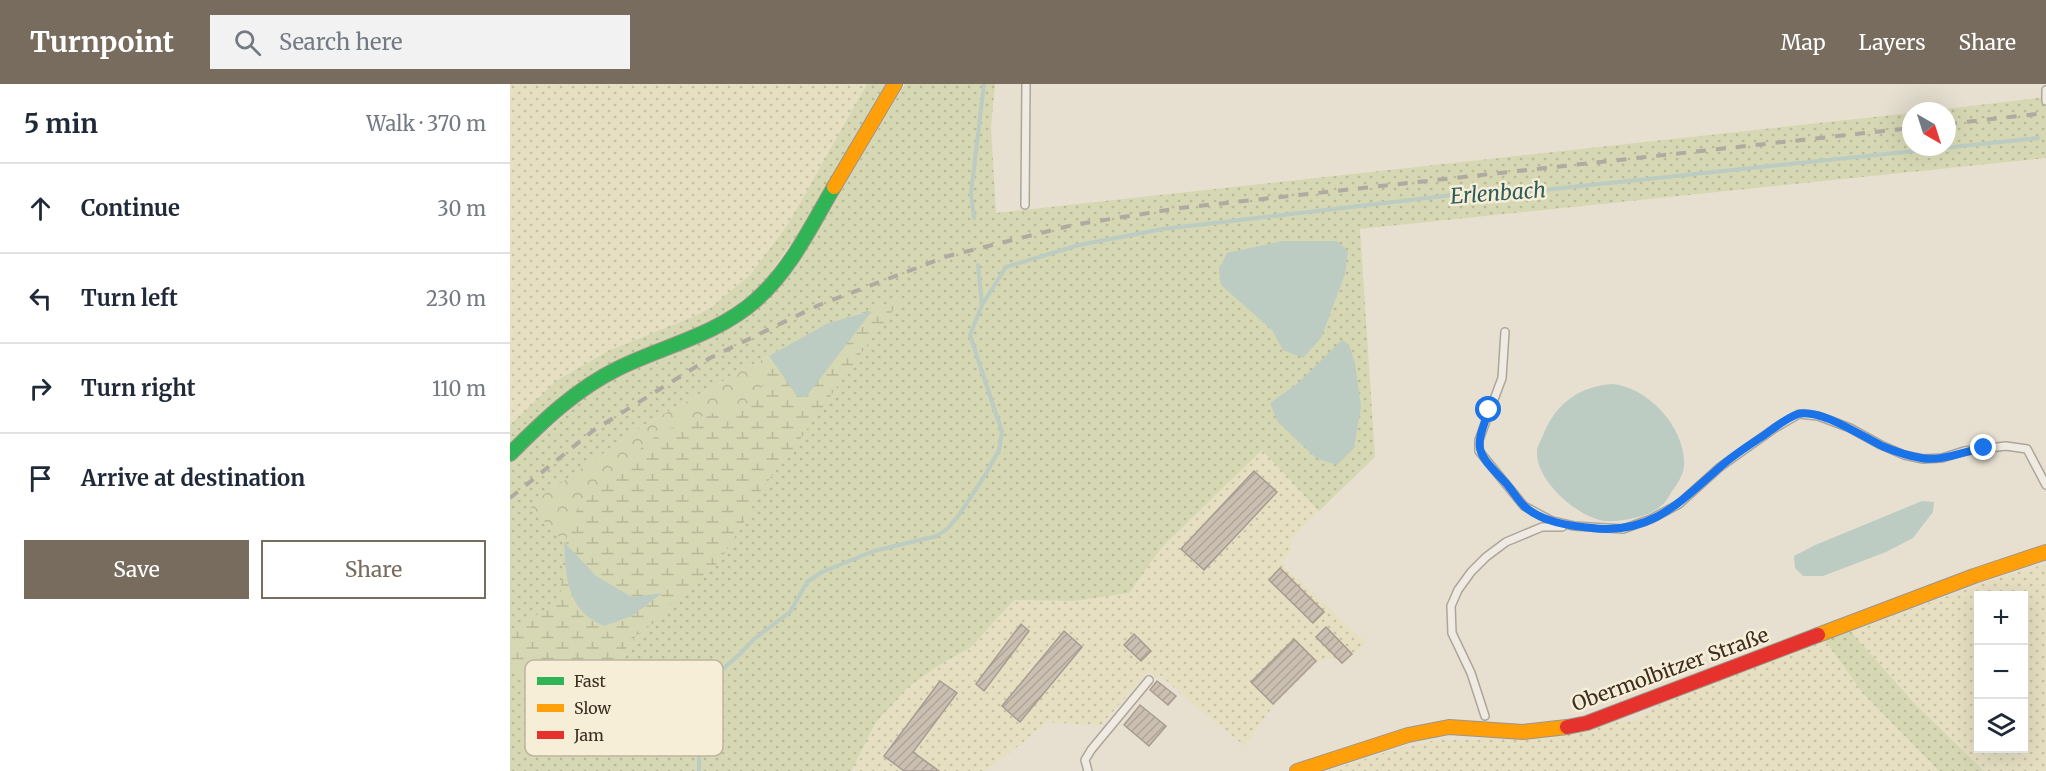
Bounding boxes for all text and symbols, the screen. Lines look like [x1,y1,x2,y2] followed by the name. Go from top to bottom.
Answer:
[210,15,630,69] search box
[30,24,174,60] text: Turnpoint
[231,26,264,59] icon: search
[279,28,402,56] text: Search here
[1781,29,1826,56] text: Map
[1859,29,1926,56] text: Layers
[1959,29,2016,56] text: Share
[1902,102,1956,156] north arrow
[24,107,98,140] text: 5 min
[366,111,486,136] text: Walk · 370 m
[1449,176,1547,210] water label: Erlenbach
[24,192,57,225] icon: ahead
[81,194,180,222] text: Continue
[437,196,486,221] text: 30 m
[24,282,57,315] icon: left
[81,284,178,312] text: Turn left
[426,286,486,311] text: 230 m
[24,372,57,405] icon: right
[81,374,195,402] text: Turn right
[432,376,486,401] text: 110 m
[1475,396,1501,422] route start
[1970,434,1996,460] route end
[24,462,57,495] icon: arrive
[81,464,305,492] text: Arrive at destination
[24,540,249,599] button: Save
[261,540,486,599] button: Share
[1974,591,2028,753] map controls
[1974,591,2028,645] button: +
[1568,622,1772,716] street label: Obermolbitzer Straße
[1974,645,2028,699] button: −
[525,660,723,756] legend
[574,671,607,691] text: Fast
[574,698,612,718] text: Slow
[1974,699,2028,753] button: layers
[573,725,604,745] text: Jam

